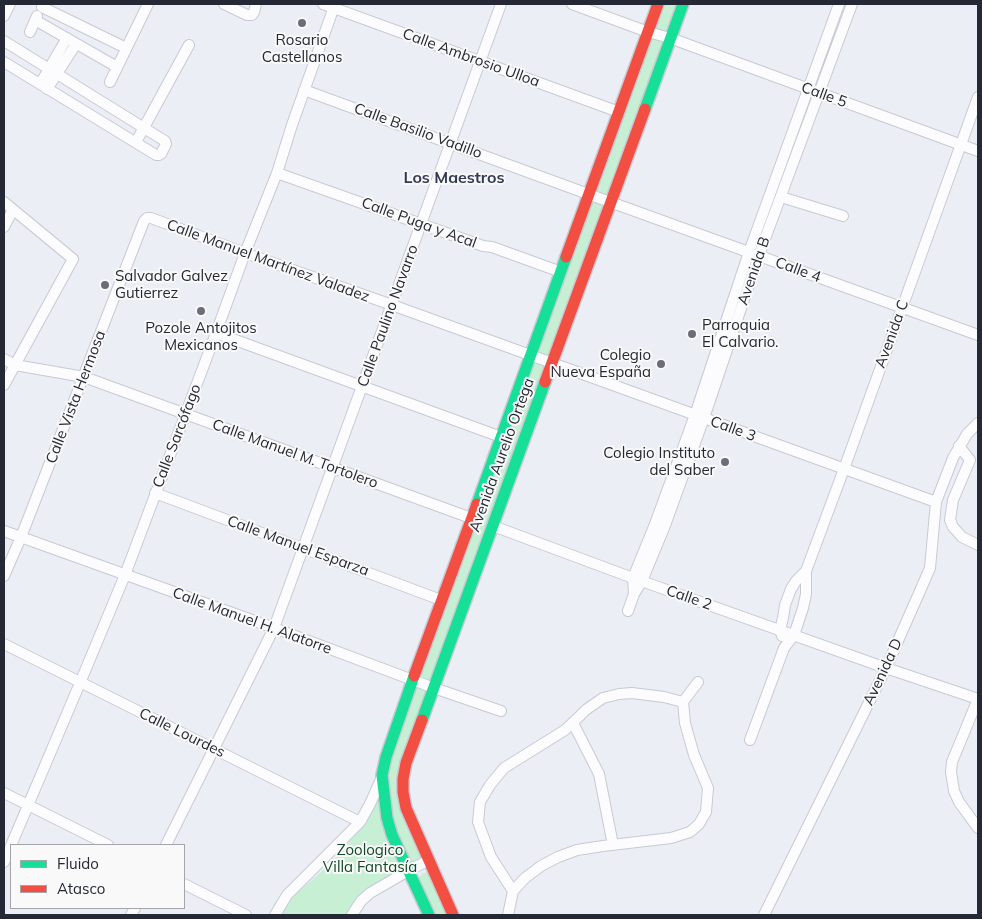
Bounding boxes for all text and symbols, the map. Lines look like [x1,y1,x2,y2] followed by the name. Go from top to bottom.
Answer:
[296,17,308,29] marker: Rosario Castellanos
[400,25,542,91] street label: Calle Ambrosio Ulloa
[262,31,342,66] place label: Rosario Castellanos
[799,78,849,112] street label: Calle 5
[352,99,484,163] street label: Calle Basilio Vadillo
[403,168,505,188] district label: Los Maestros
[359,194,479,252] street label: Calle Puga y Acal
[164,216,372,306] street label: Calle Manuel Martínez Valadez
[734,234,774,308] street label: Avenida B
[354,242,422,390] street label: Calle Paulino Navarro
[773,253,823,287] street label: Calle 4
[115,267,228,302] place label: Salvador Galvez Gutierrez
[99,279,111,291] marker: Salvador Galvez Gutierrez
[871,297,913,371] street label: Avenida C
[195,305,207,317] marker: Pozole Antojitos Mexicanos
[702,316,778,351] place label: Parroquia El Calvario.
[145,319,257,354] place label: Pozole Antojitos Mexicanos
[42,328,110,466] street label: Calle Vista Hermosa
[686,328,698,340] marker: Parroquia El Calvario.
[550,346,651,381] place label: Colegio Nueva España
[655,358,667,370] marker: Colegio Nueva España
[466,376,538,534] street label: Avenida Aurelio Ortega
[149,382,205,490] street label: Calle Sarcófago
[708,412,758,446] street label: Calle 3
[210,416,380,492] street label: Calle Manuel M. Tortolero
[603,444,715,479] place label: Colegio Instituto del Saber
[719,456,731,468] marker: Colegio Instituto del Saber
[225,512,371,580] street label: Calle Manuel Esparza
[664,582,714,614] street label: Calle 2
[170,584,334,658] street label: Calle Manuel H. Alatorre
[860,636,906,708] street label: Avenida D
[136,704,228,762] street label: Calle Lourdes
[323,841,417,876] park label: Zoologico Villa Fantasía
[10,844,185,909] legend
[57,854,99,873] text: Fluido
[57,879,105,898] text: Atasco

